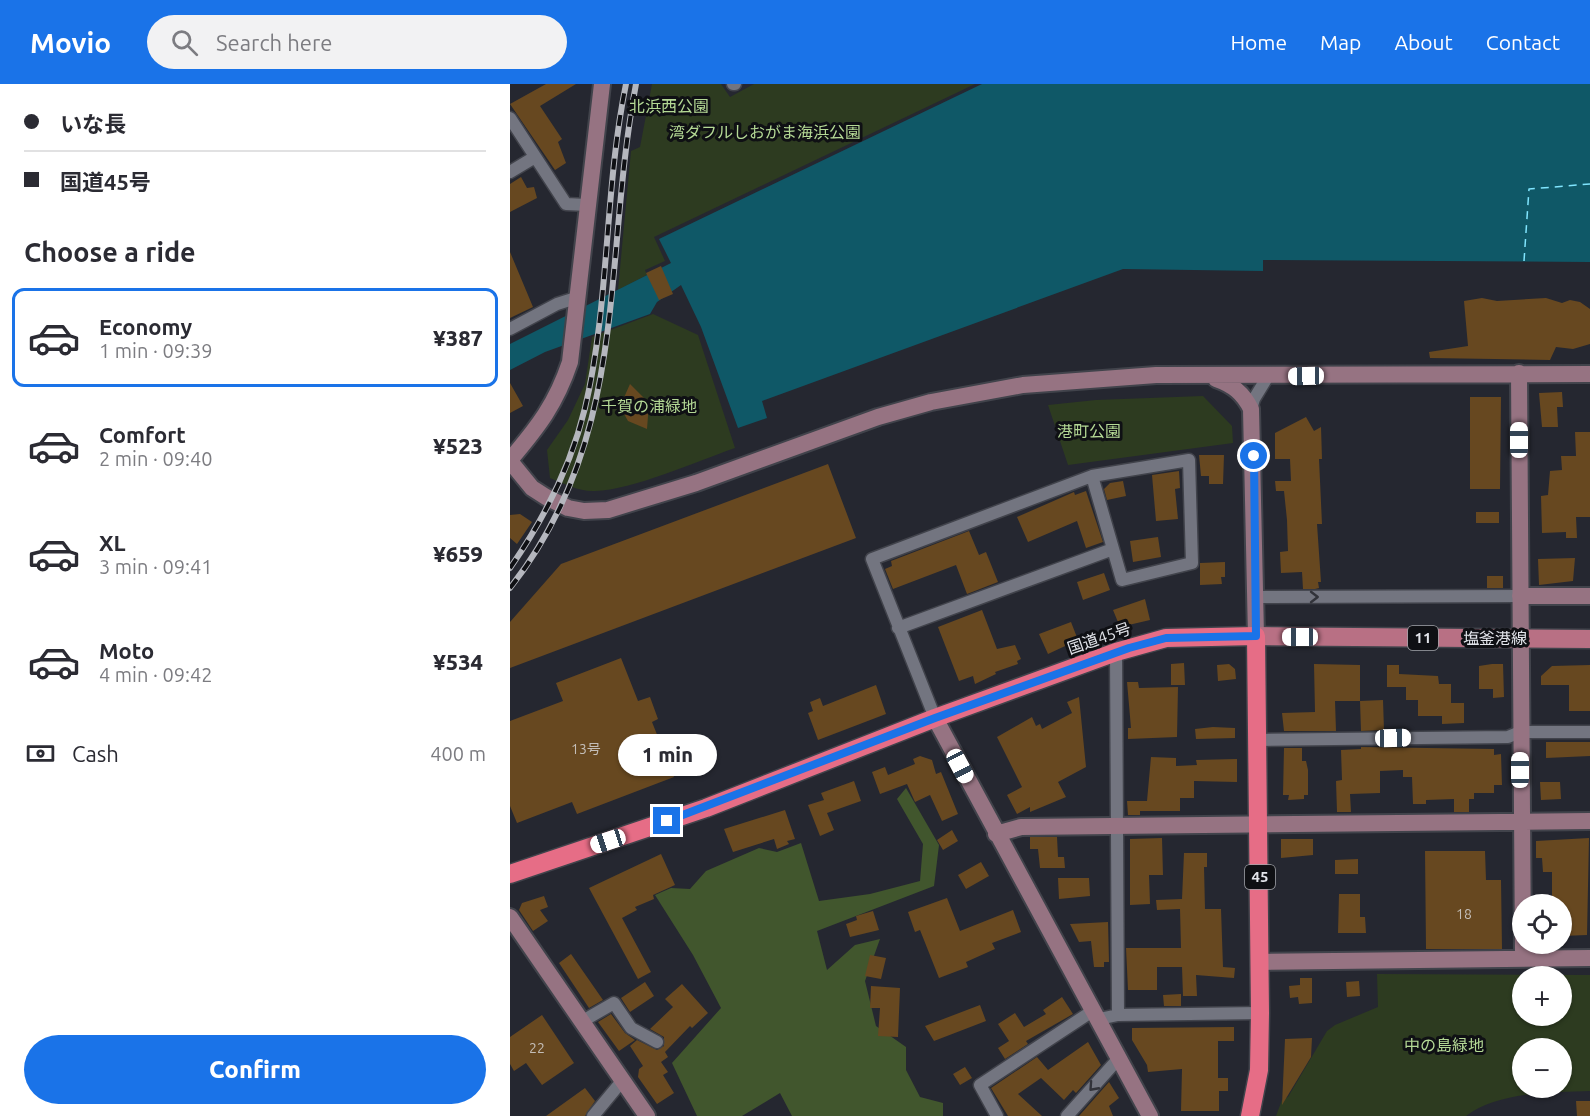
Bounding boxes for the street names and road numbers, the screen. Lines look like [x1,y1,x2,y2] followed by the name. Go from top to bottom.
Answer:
[1065,619,1133,657] street label: 国道45号
[1408,626,1438,650] road number: 11
[1463,629,1527,647] street label: 塩釜港線
[1245,865,1275,889] road number: 45

